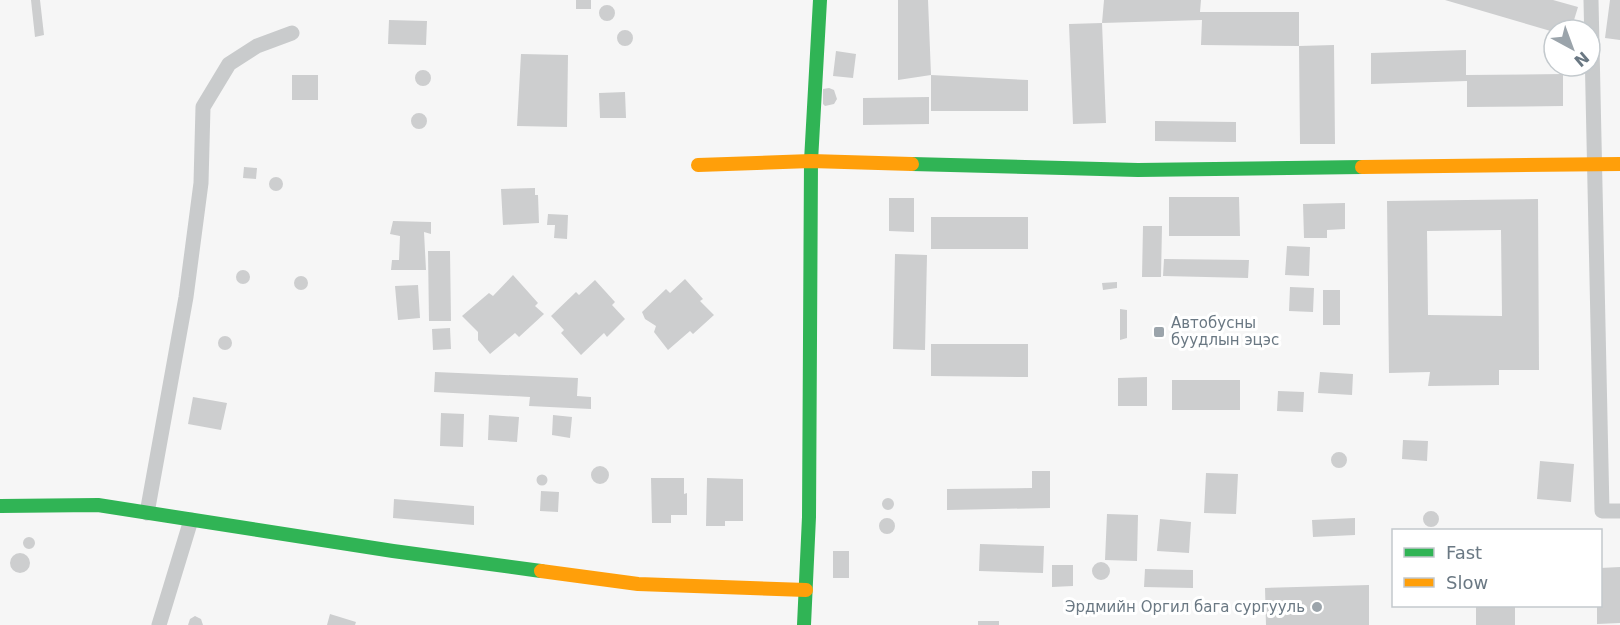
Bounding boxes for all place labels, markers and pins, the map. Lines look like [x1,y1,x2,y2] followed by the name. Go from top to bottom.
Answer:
[1171,314,1279,349] place label: Автобусны буудлын эцэс
[1152,325,1166,339] marker: Автобусны буудлын эцэс
[1065,598,1305,616] place label: Эрдмийн Оргил бага сургууль
[1310,600,1324,614] marker: Эрдмийн Оргил бага сургууль

